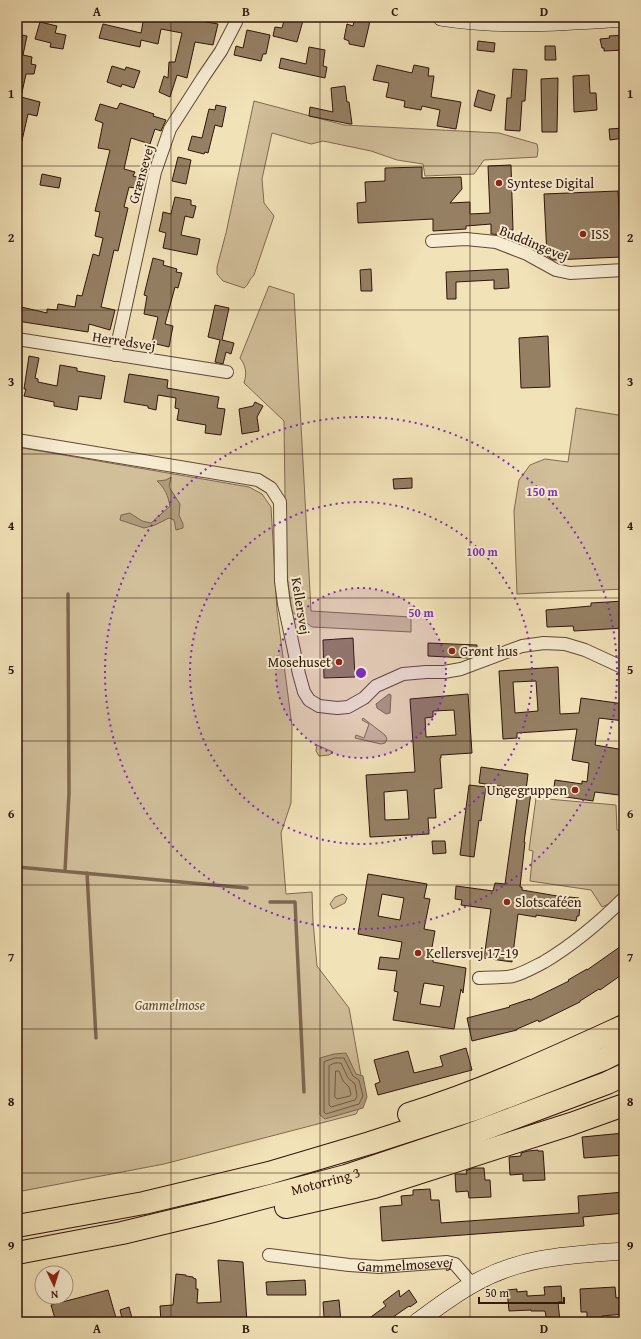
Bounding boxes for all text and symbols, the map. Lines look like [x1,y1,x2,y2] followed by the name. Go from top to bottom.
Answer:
[93,2,102,21] text: A
[242,2,250,21] text: B
[391,2,399,21] text: C
[540,2,548,21] text: D
[8,84,14,103] text: 1
[627,84,633,103] text: 1
[123,142,159,206] street label: Grænsevej
[507,173,594,193] place label: Syntese Digital
[494,178,504,188] marker: Syntese Digital
[497,220,571,266] street label: Buddingevej
[591,224,609,244] place label: ISS
[8,228,15,247] text: 2
[627,228,634,247] text: 2
[578,229,588,239] marker: ISS
[91,326,157,356] street label: Herredsvej
[8,372,14,391] text: 3
[627,372,633,391] text: 3
[526,483,559,500] text: 150 m
[8,516,15,535] text: 4
[627,516,634,535] text: 4
[466,543,499,560] text: 100 m
[287,576,315,636] street label: Kellersvej
[408,604,434,621] text: 50 m
[460,641,518,661] place label: Grønt hus
[447,646,457,656] marker: Grønt hus
[268,652,331,672] place label: Mosehuset
[334,657,344,667] marker: Mosehuset
[8,660,15,679] text: 5
[627,660,634,679] text: 5
[354,666,368,680] centre of rings
[487,780,567,800] place label: Ungegruppen
[570,785,580,795] marker: Ungegruppen
[8,804,15,823] text: 6
[627,804,634,823] text: 6
[515,892,582,912] place label: Slotscaféen
[502,897,512,907] marker: Slotscaféen
[426,943,519,963] place label: Kellersvej 17-19
[8,948,15,967] text: 7
[413,948,423,958] marker: Kellersvej 17-19
[627,948,634,967] text: 7
[135,995,206,1015] park label: Gammelmose
[8,1092,15,1111] text: 8
[627,1092,634,1111] text: 8
[289,1162,363,1200] street label: Motorring 3
[8,1236,15,1255] text: 9
[627,1236,634,1255] text: 9
[357,1252,455,1277] street label: Gammelmosevej
[34,1265,74,1305] north arrow
[479,1279,564,1305] scale bar
[485,1284,509,1301] text: 50 m
[50,1287,59,1303] text: N
[93,1319,102,1338] text: A
[242,1319,250,1338] text: B
[391,1319,399,1338] text: C
[540,1319,548,1338] text: D

